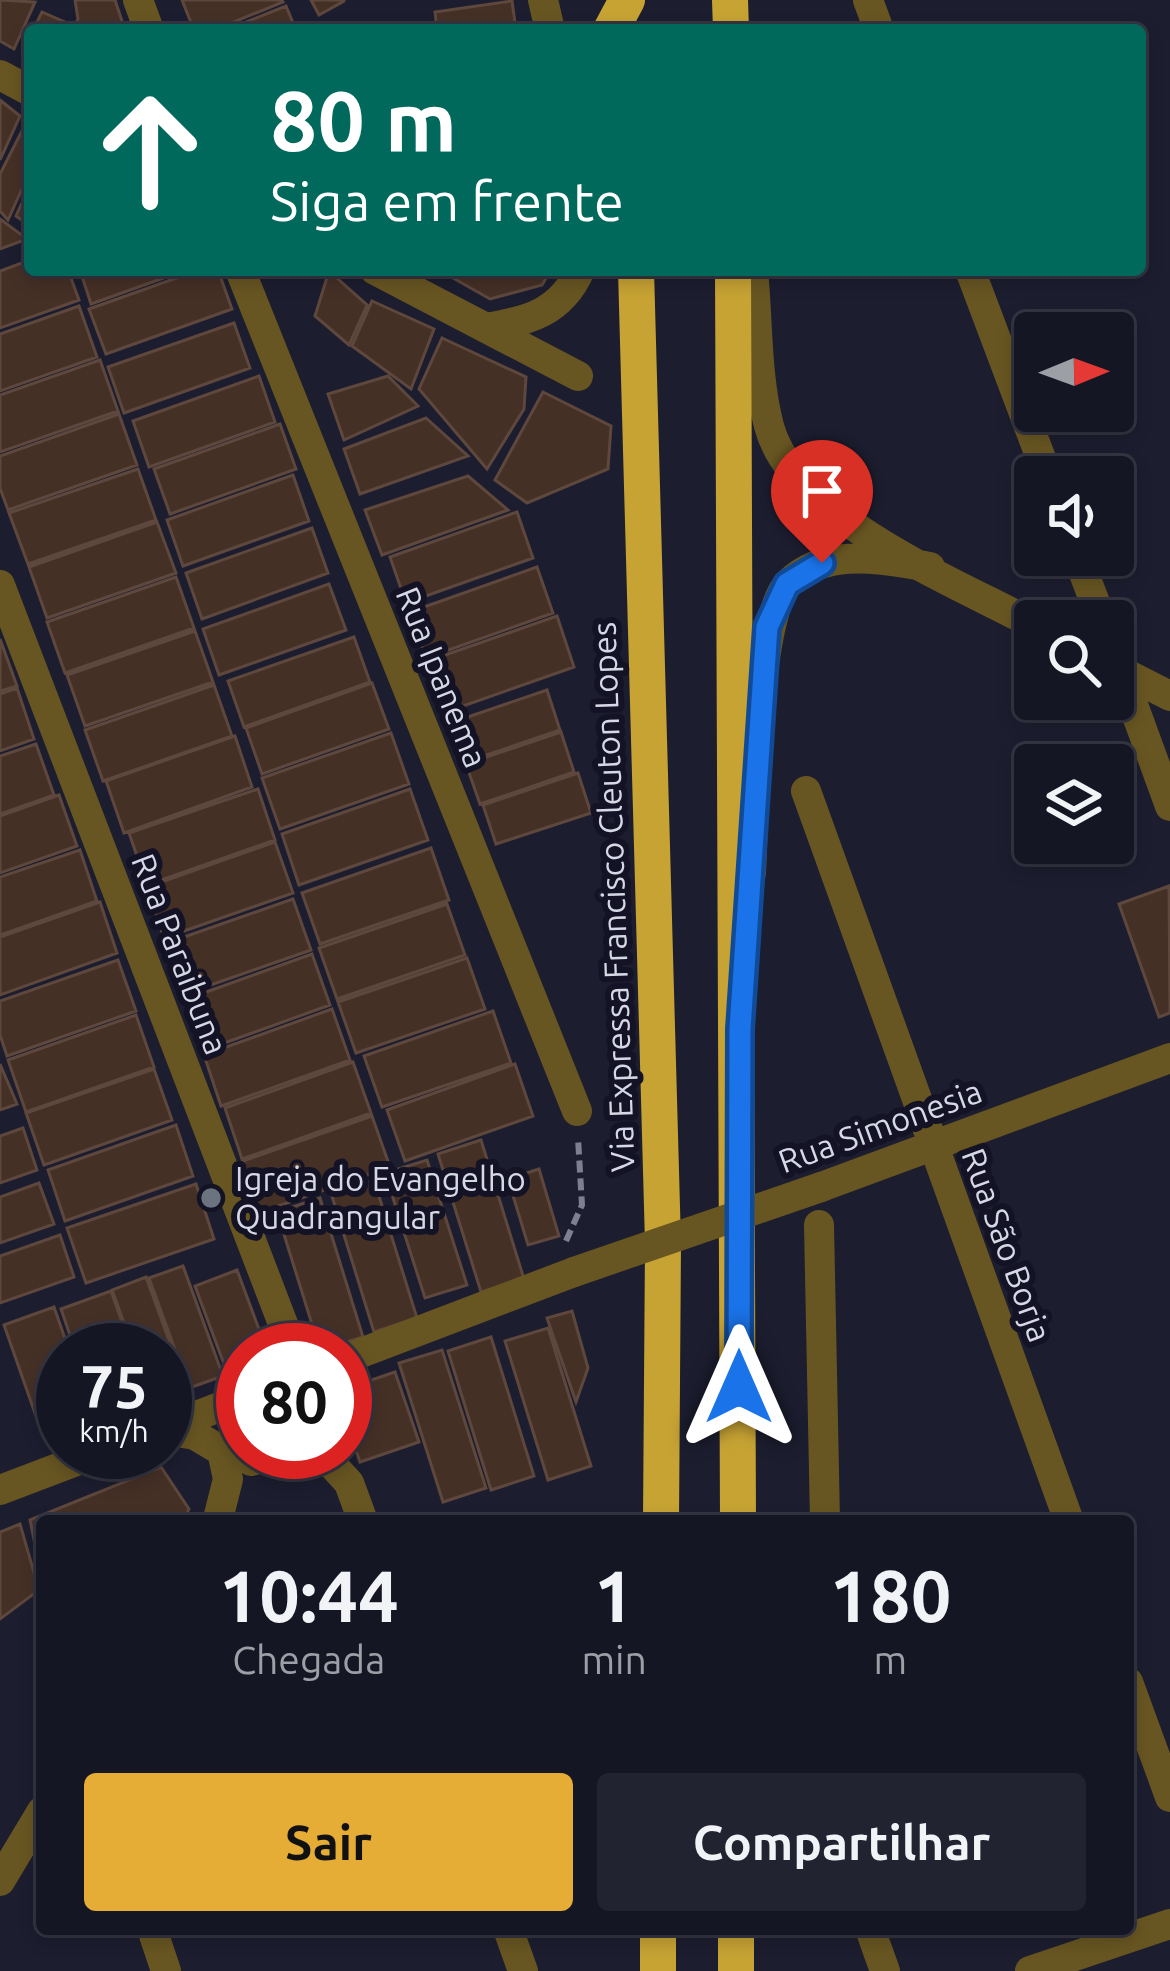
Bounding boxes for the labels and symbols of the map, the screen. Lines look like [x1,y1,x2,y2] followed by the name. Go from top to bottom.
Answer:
[1014,312,1134,432] north arrow
[771,440,873,563] pin
[390,581,495,772] street label: Rua Ipanema
[584,621,641,1173] street label: Via Expressa Francisco Cleuton Lopes
[125,848,236,1059] street label: Rua Paraibuna
[773,1072,986,1179] street label: Rua Simonesia
[955,1143,1060,1346] street label: Rua São Borja
[235,1160,526,1235] place label: Igreja do Evangelho Quadrangular
[198,1185,224,1211] marker: Igreja do Evangelho Quadrangular
[216,1323,372,1479] speed limit sign: 80
[676,1324,802,1450] position arrow

